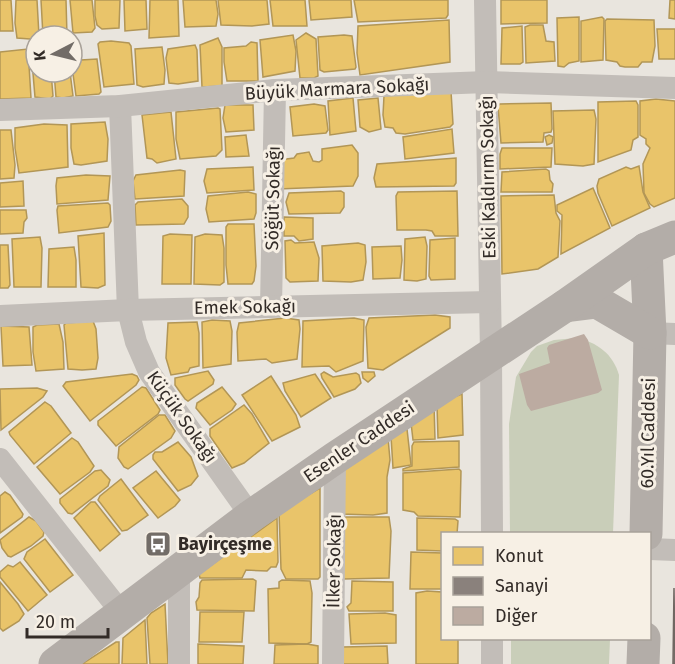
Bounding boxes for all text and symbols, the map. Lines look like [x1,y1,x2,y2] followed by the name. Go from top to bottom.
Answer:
[24,24,84,84] north arrow
[29,49,50,62] text: K
[244,73,430,105] street label: Büyük Marmara Sokağı
[476,95,500,259] street label: Eski Kaldırım Sokağı
[261,146,285,250] street label: Söğüt Sokağı
[194,295,296,319] street label: Emek Sokağı
[142,367,222,467] street label: Küçük Sokağı
[636,377,660,489] street label: 60.Yıl Caddesi
[299,397,419,487] street label: Esenler Caddesi
[322,514,346,608] street label: İlker Sokağı
[143,529,173,559] bus stop icon: Bayirçeşme
[441,532,651,640] legend
[178,533,272,555] place label: Bayirçeşme
[495,545,544,567] text: Konut
[495,575,549,597] text: Sanayi
[27,601,108,639] scale bar
[495,605,538,627] text: Diğer
[36,611,75,633] text: 20 m

